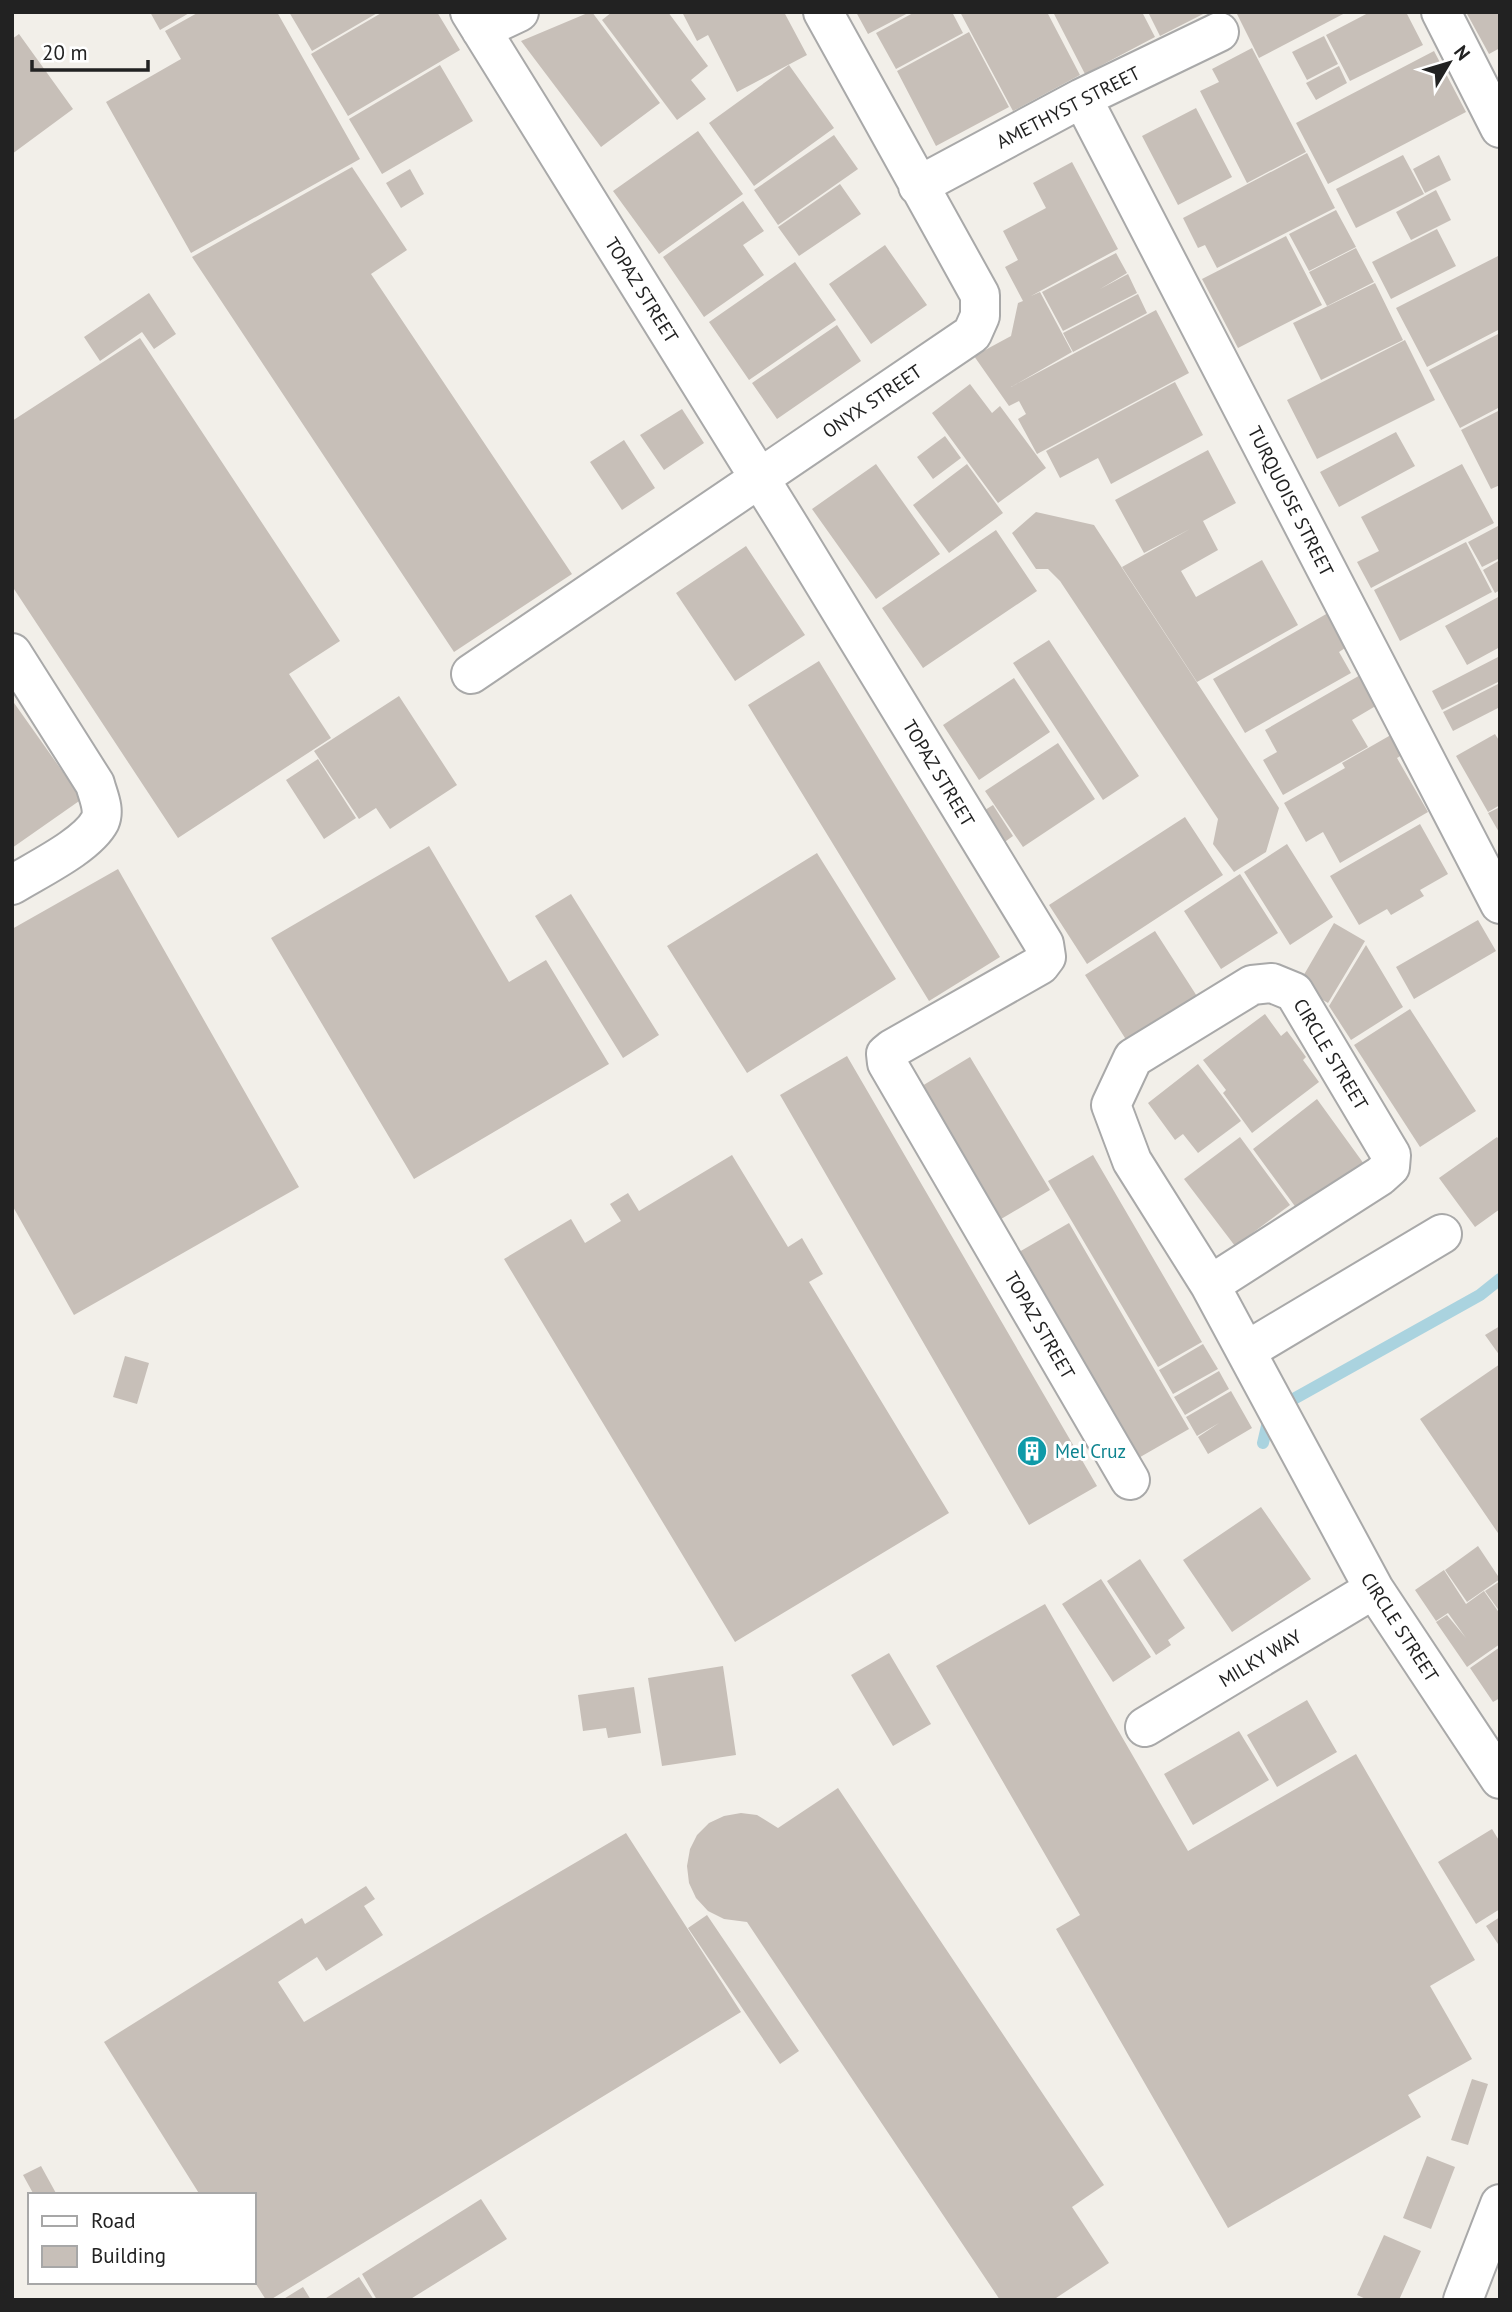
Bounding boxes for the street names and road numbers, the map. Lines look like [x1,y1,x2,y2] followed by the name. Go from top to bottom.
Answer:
[992,60,1144,154] street label: AMETHYST STREET
[600,233,684,348] street label: TOPAZ STREET
[818,359,927,443] street label: ONYX STREET
[1243,422,1339,581] street label: TURQUOISE STREET
[898,715,981,831] street label: TOPAZ STREET
[1288,994,1374,1114] street label: CIRCLE STREET
[1000,1267,1081,1384] street label: TOPAZ STREET
[1356,1568,1445,1687] street label: CIRCLE STREET
[1214,1624,1306,1692] street label: MILKY WAY

